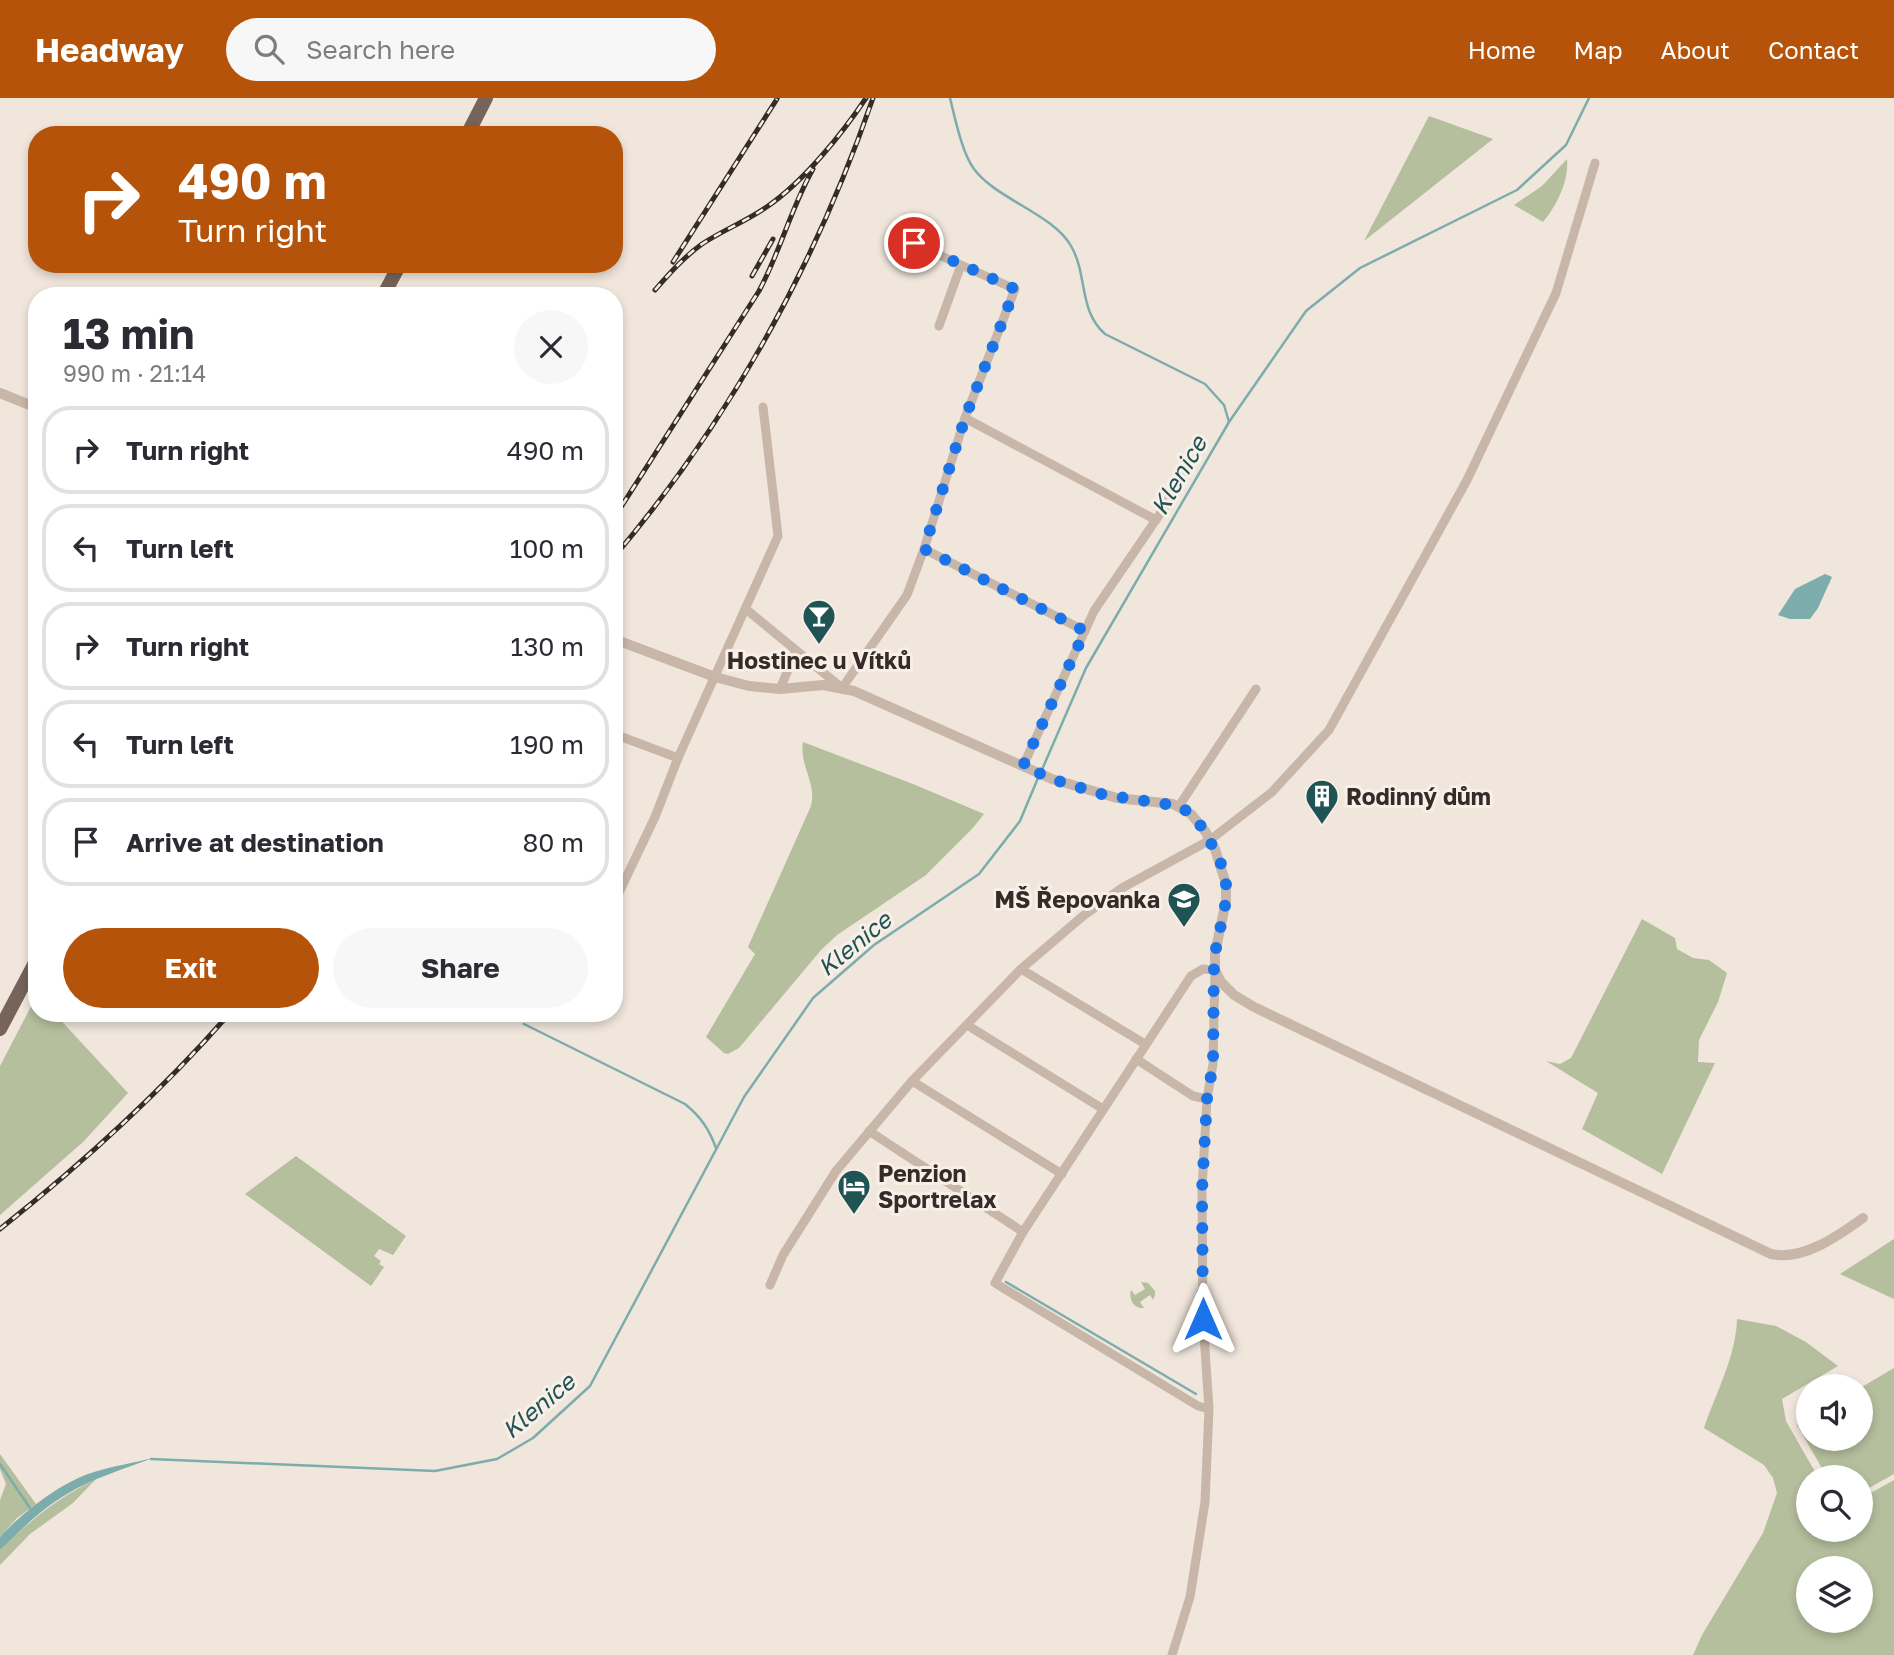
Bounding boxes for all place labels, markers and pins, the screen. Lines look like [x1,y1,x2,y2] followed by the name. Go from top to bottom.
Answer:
[884,213,944,273] pin
[800,597,838,646] bar icon: Hostinec u Vítků
[727,646,911,674] place label: Hostinec u Vítků
[1303,777,1341,826] building icon: Rodinný dům
[1346,782,1491,810] place label: Rodinný dům
[1165,880,1203,929] school or university icon: MŠ Řepovanka
[995,885,1160,913] place label: MŠ Řepovanka
[878,1159,997,1213] place label: Penzion Sportrelax
[835,1167,873,1216] hotel icon: Penzion Sportrelax

